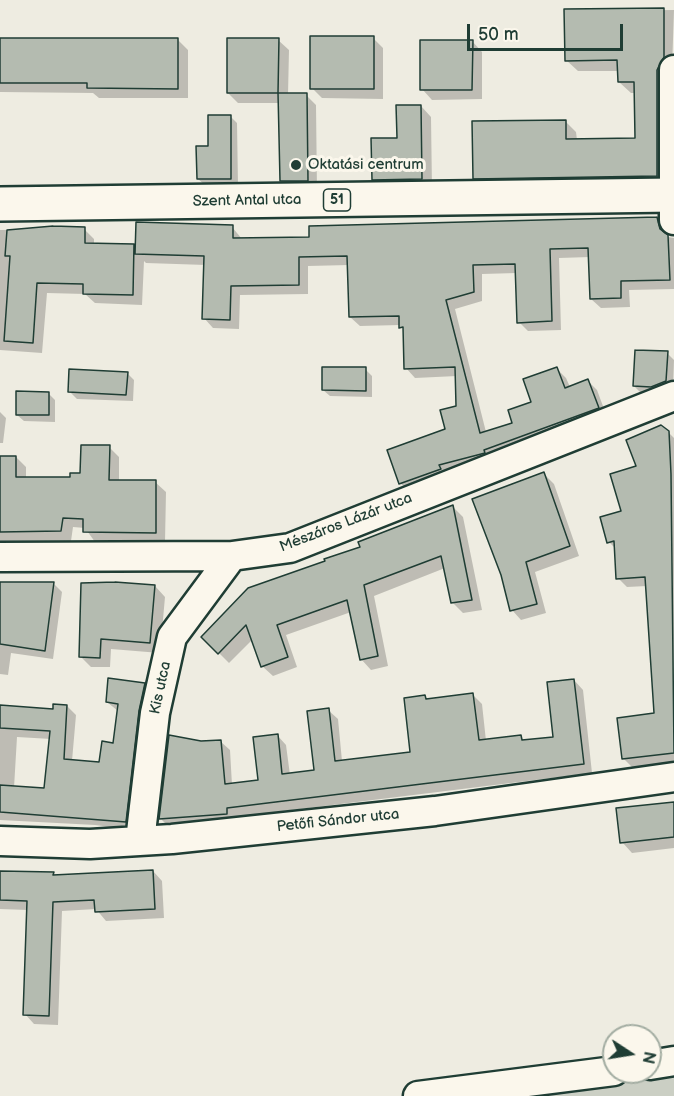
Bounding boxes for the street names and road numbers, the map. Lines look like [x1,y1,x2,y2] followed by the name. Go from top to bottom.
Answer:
[324,189,350,211] road number: 51
[193,191,301,211] street label: Szent Antal utca
[277,489,415,557] street label: Mészáros Lázár utca
[147,660,175,716] street label: Kis utca
[276,806,400,836] street label: Petőfi Sándor utca

